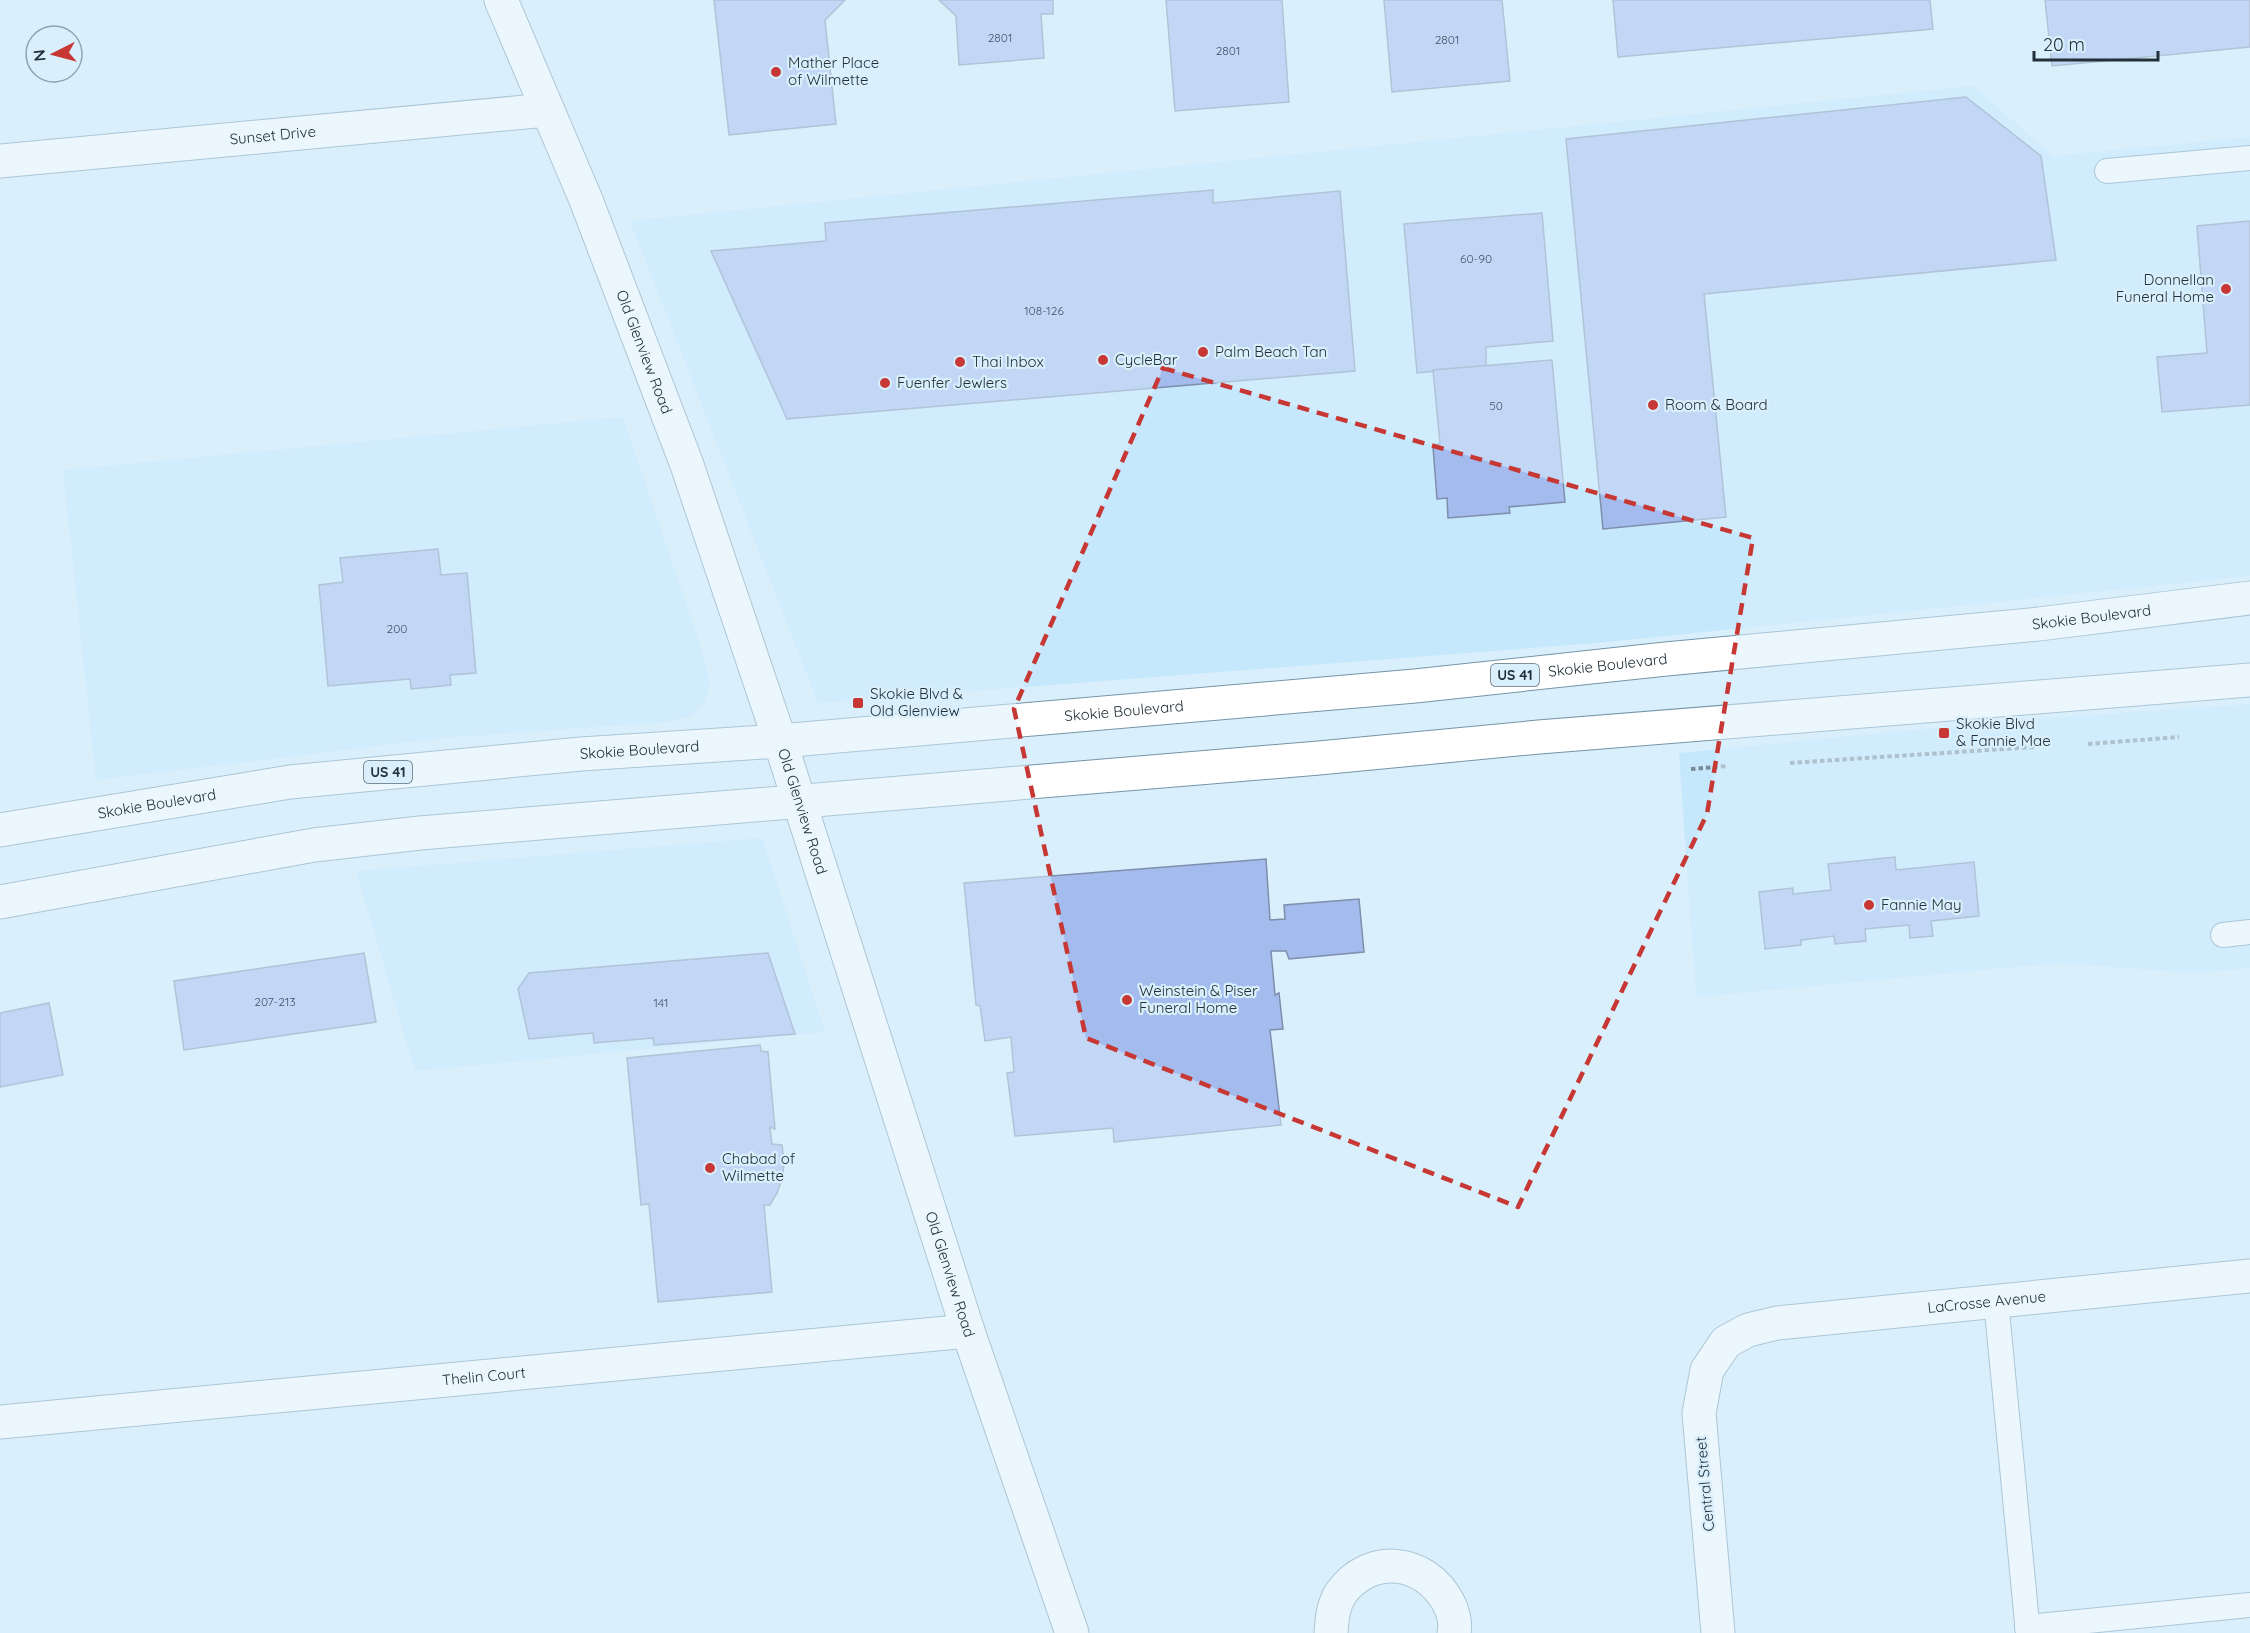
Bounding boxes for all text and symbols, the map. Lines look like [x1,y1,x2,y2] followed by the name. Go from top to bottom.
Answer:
[24,24,84,84] north arrow
[2034,24,2158,62] scale bar
[988,30,1012,45] house number: 2801
[1435,32,1459,47] house number: 2801
[2043,33,2085,56] text: 20 m
[1216,43,1240,58] house number: 2801
[29,49,50,62] text: N
[788,53,879,89] place label: Mather Place of Wilmette
[769,65,783,79] marker: Mather Place of Wilmette
[229,122,317,149] street label: Sunset Drive
[1460,251,1492,266] house number: 60-90
[2116,270,2214,306] place label: Donnellan Funeral Home
[2219,282,2233,296] marker: Donnellan Funeral Home
[612,287,677,416] street label: Old Glenview Road
[1024,303,1064,318] house number: 108-126
[1215,342,1327,361] place label: Palm Beach Tan
[1196,345,1210,359] marker: Palm Beach Tan
[1115,350,1178,369] place label: CycleBar
[972,352,1044,371] place label: Thai Inbox
[1096,353,1110,367] marker: CycleBar
[953,355,967,369] marker: Thai Inbox
[897,373,1007,392] place label: Fuenfer Jewlers
[878,376,892,390] marker: Fuenfer Jewlers
[1665,395,1768,414] place label: Room & Board
[1489,398,1503,413] house number: 50
[1646,398,1660,412] marker: Room & Board
[2031,600,2152,634] street label: Skokie Boulevard
[387,621,407,636] house number: 200
[1547,649,1668,681] street label: Skokie Boulevard
[1491,664,1539,686] road number: US 41
[870,684,963,720] place label: Skokie Blvd & Old Glenview
[851,696,865,710] marker: Skokie Blvd & Old Glenview
[1064,696,1184,725] street label: Skokie Boulevard
[1956,714,2051,750] place label: Skokie Blvd & Fannie Mae
[1937,726,1951,740] marker: Skokie Blvd & Fannie Mae
[579,736,700,763] street label: Skokie Boulevard
[774,746,832,877] street label: Old Glenview Road
[364,761,412,783] road number: US 41
[96,784,217,823] street label: Skokie Boulevard
[1881,895,1961,914] place label: Fannie May
[1862,898,1876,912] marker: Fannie May
[1139,981,1258,1017] place label: Weinstein & Piser Funeral Home
[1120,993,1134,1007] marker: Weinstein & Piser Funeral Home
[254,994,296,1009] house number: 207-213
[654,995,668,1010] house number: 141
[722,1149,796,1185] place label: Chabad of Wilmette
[703,1161,717,1175] marker: Chabad of Wilmette
[921,1209,979,1340] street label: Old Glenview Road
[1926,1286,2047,1317] street label: LaCrosse Avenue
[441,1363,526,1389] street label: Thelin Court
[1691,1436,1718,1532] street label: Central Street

